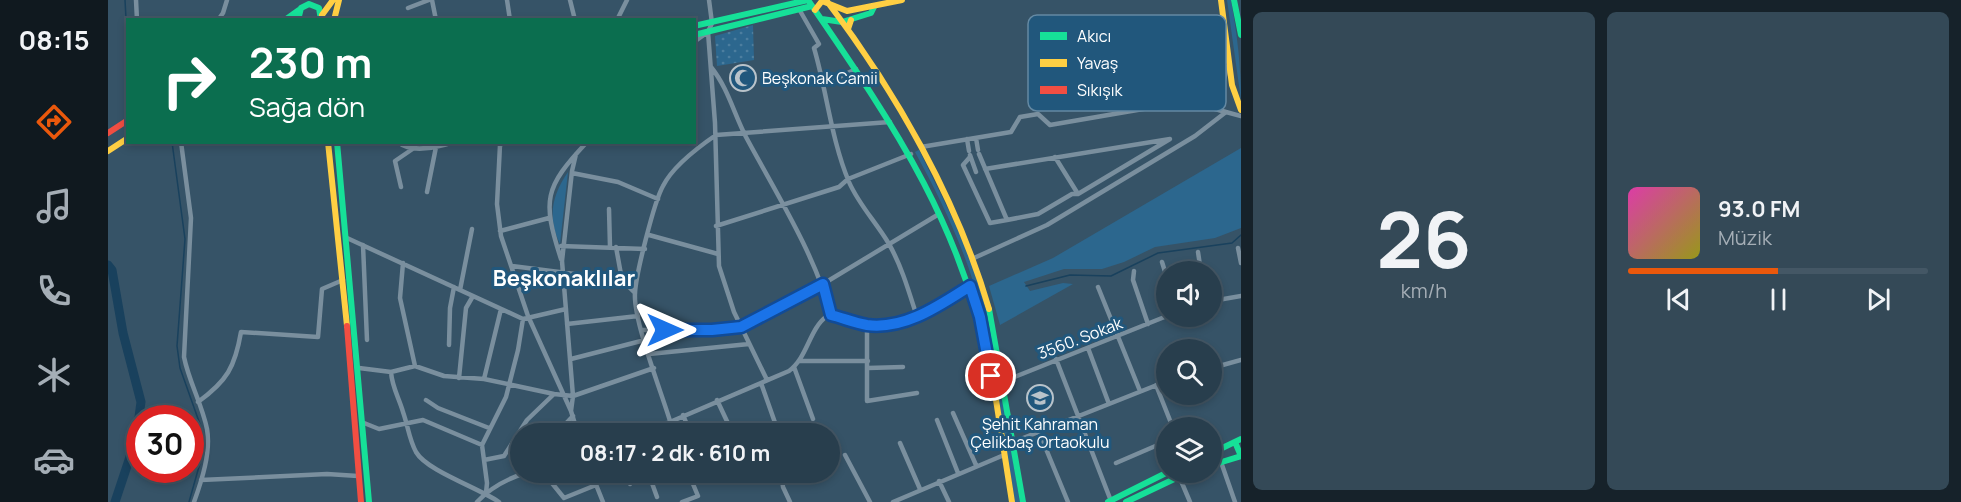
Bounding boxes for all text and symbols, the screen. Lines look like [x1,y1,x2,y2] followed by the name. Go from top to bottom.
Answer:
[1028,15,1226,111] legend
[18,21,90,58] text: 08:15
[1077,25,1111,47] text: Akıcı
[249,33,372,91] text: 230 m
[150,42,228,120] icon: right
[1077,52,1118,74] text: Yavaş
[728,63,758,93] mosque icon: Beşkonak Camii
[762,67,878,89] place label: Beşkonak Camii
[1077,79,1123,101] text: Sıkışık
[249,88,365,125] text: Sağa dön
[33,101,75,143] icon: directions
[33,185,75,227] icon: music
[1377,185,1471,291] text: 26
[1718,194,1800,224] text: 93.0 FM
[1718,224,1772,251] text: Müzik
[1156,261,1222,483] map controls
[1156,261,1222,327] button: sound
[493,263,635,293] district label: Beşkonaklılar
[33,270,75,312] icon: phone
[1401,277,1447,304] text: km/h
[1662,283,1695,316] icon: previous
[1762,283,1795,316] icon: pause
[1862,283,1895,316] icon: next
[633,298,697,362] position arrow
[1034,311,1127,364] street label: 3560. Sokak
[1156,339,1222,405] button: search
[965,350,1016,401] pin
[33,354,75,396] icon: climate
[974,359,1007,392] icon: arrive
[1025,383,1055,413] school or university icon: Şehit Kahraman Çelikbaş Ortaokulu
[126,405,204,483] speed limit sign: 30
[971,413,1109,453] place label: Şehit Kahraman Çelikbaş Ortaokulu
[1156,417,1222,483] button: layers
[580,438,770,468] text: 08:17 · 2 dk · 610 m
[33,439,75,481] icon: car

